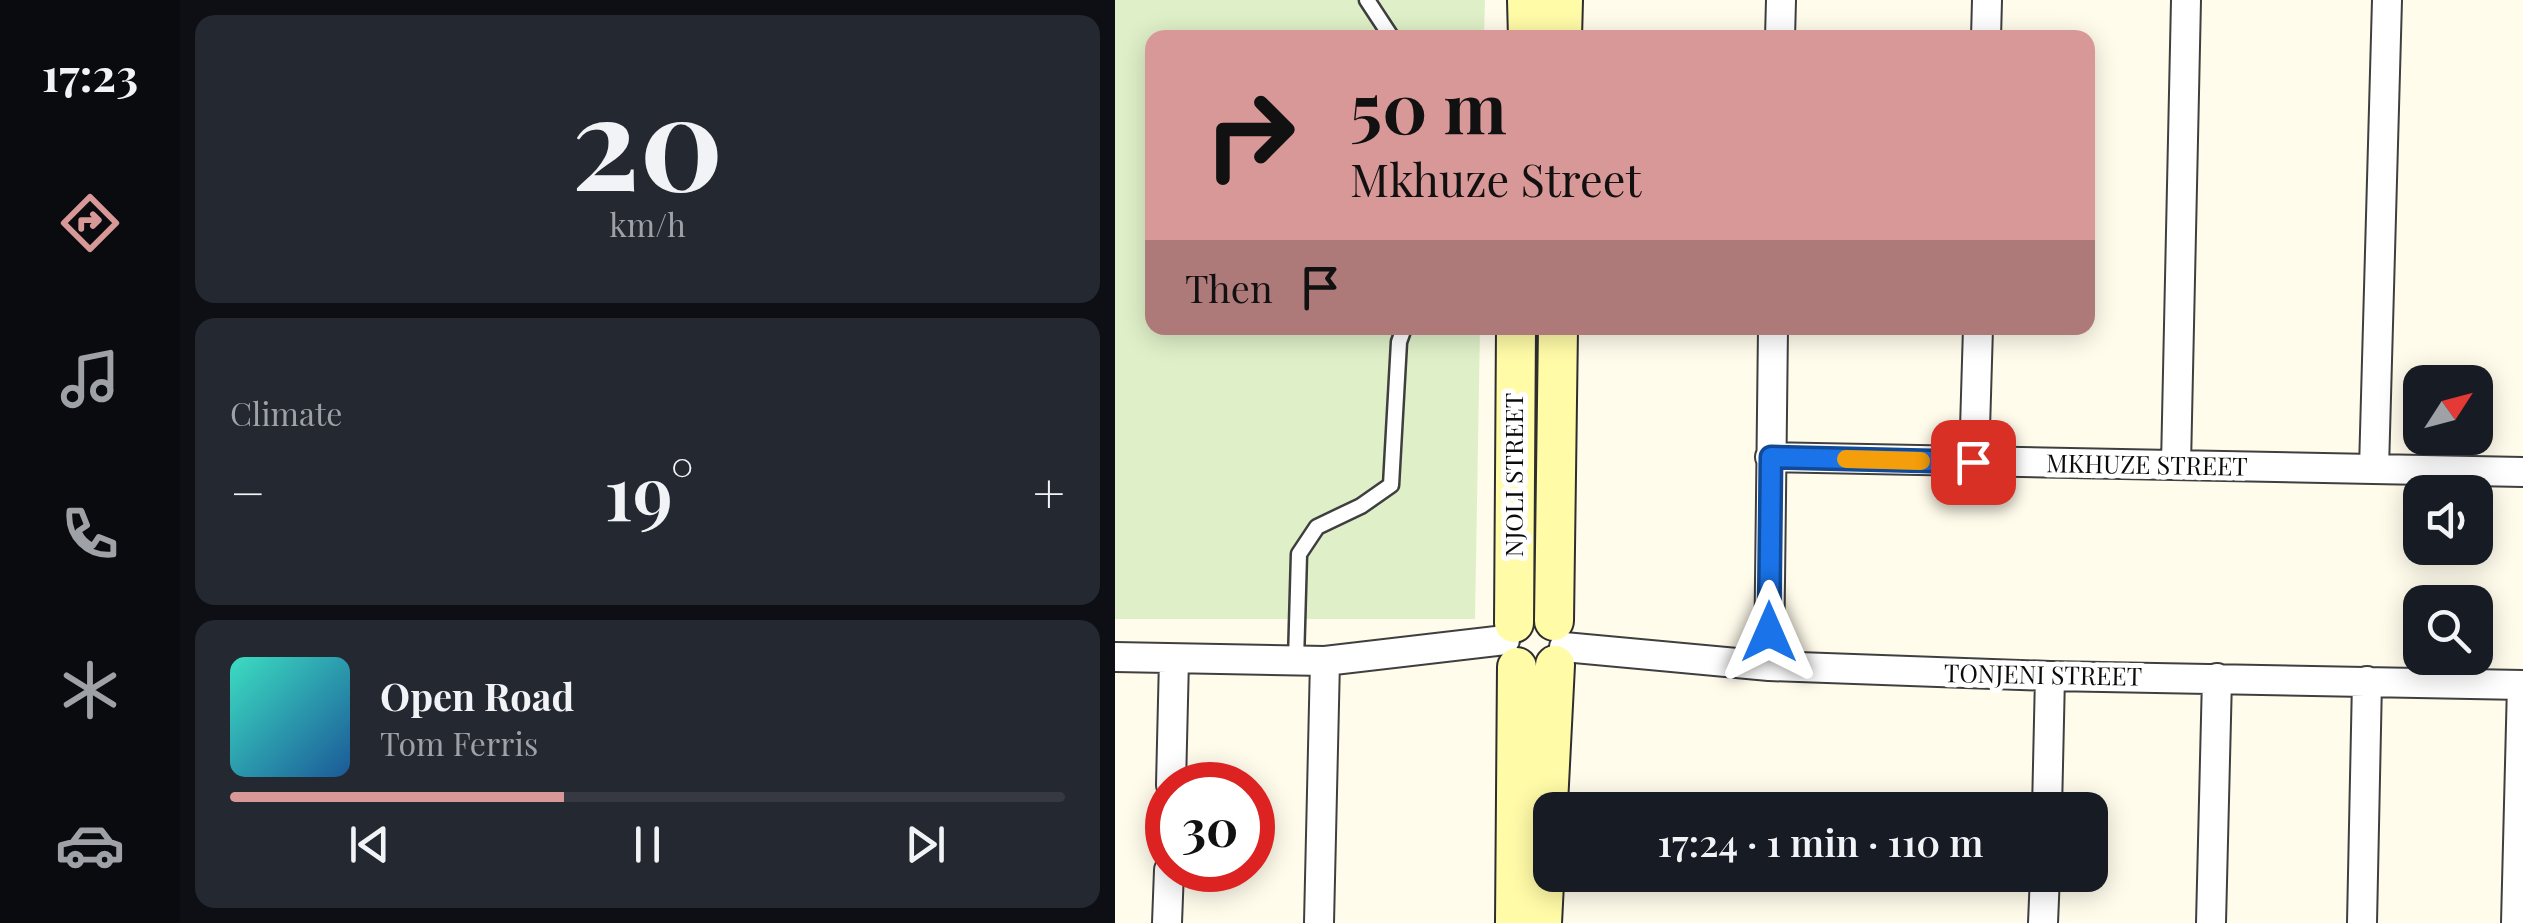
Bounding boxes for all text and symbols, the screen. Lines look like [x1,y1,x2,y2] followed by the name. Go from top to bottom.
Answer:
[42,43,138,103] text: 17:23
[572,50,723,224] text: 20
[1350,58,1507,152] text: 50 m
[1185,70,1315,200] icon: right
[1350,148,1641,208] text: Mkhuze Street
[55,188,125,258] icon: directions
[609,202,686,245] text: km/h
[1293,260,1348,315] icon: arrive
[1185,262,1273,313] text: Then
[55,344,125,414] icon: music
[2403,365,2493,455] north arrow
[2403,365,2493,675] map controls
[230,391,342,434] text: Climate
[1496,393,1529,557] street label: NJOLI STREET
[1931,420,2016,505] pin
[1946,435,2001,490] icon: arrive
[604,440,694,540] text: 19°
[2046,445,2248,482] street label: MKHUZE STREET
[230,454,266,528] text: −
[1033,454,1065,528] text: +
[2403,475,2493,565] button: sound
[55,499,125,569] icon: phone
[1717,580,1821,684] position arrow
[2403,585,2493,675] button: search
[55,655,125,725] icon: climate
[1944,655,2143,692] street label: TONJENI STREET
[380,670,574,721] text: Open Road
[380,721,538,764] text: Tom Ferris
[1145,762,1275,892] speed limit sign: 30
[55,810,125,880] icon: car
[1657,816,1984,867] text: 17:24 · 1 min · 110 m
[342,817,397,872] icon: previous
[620,817,675,872] icon: pause
[898,817,953,872] icon: next

